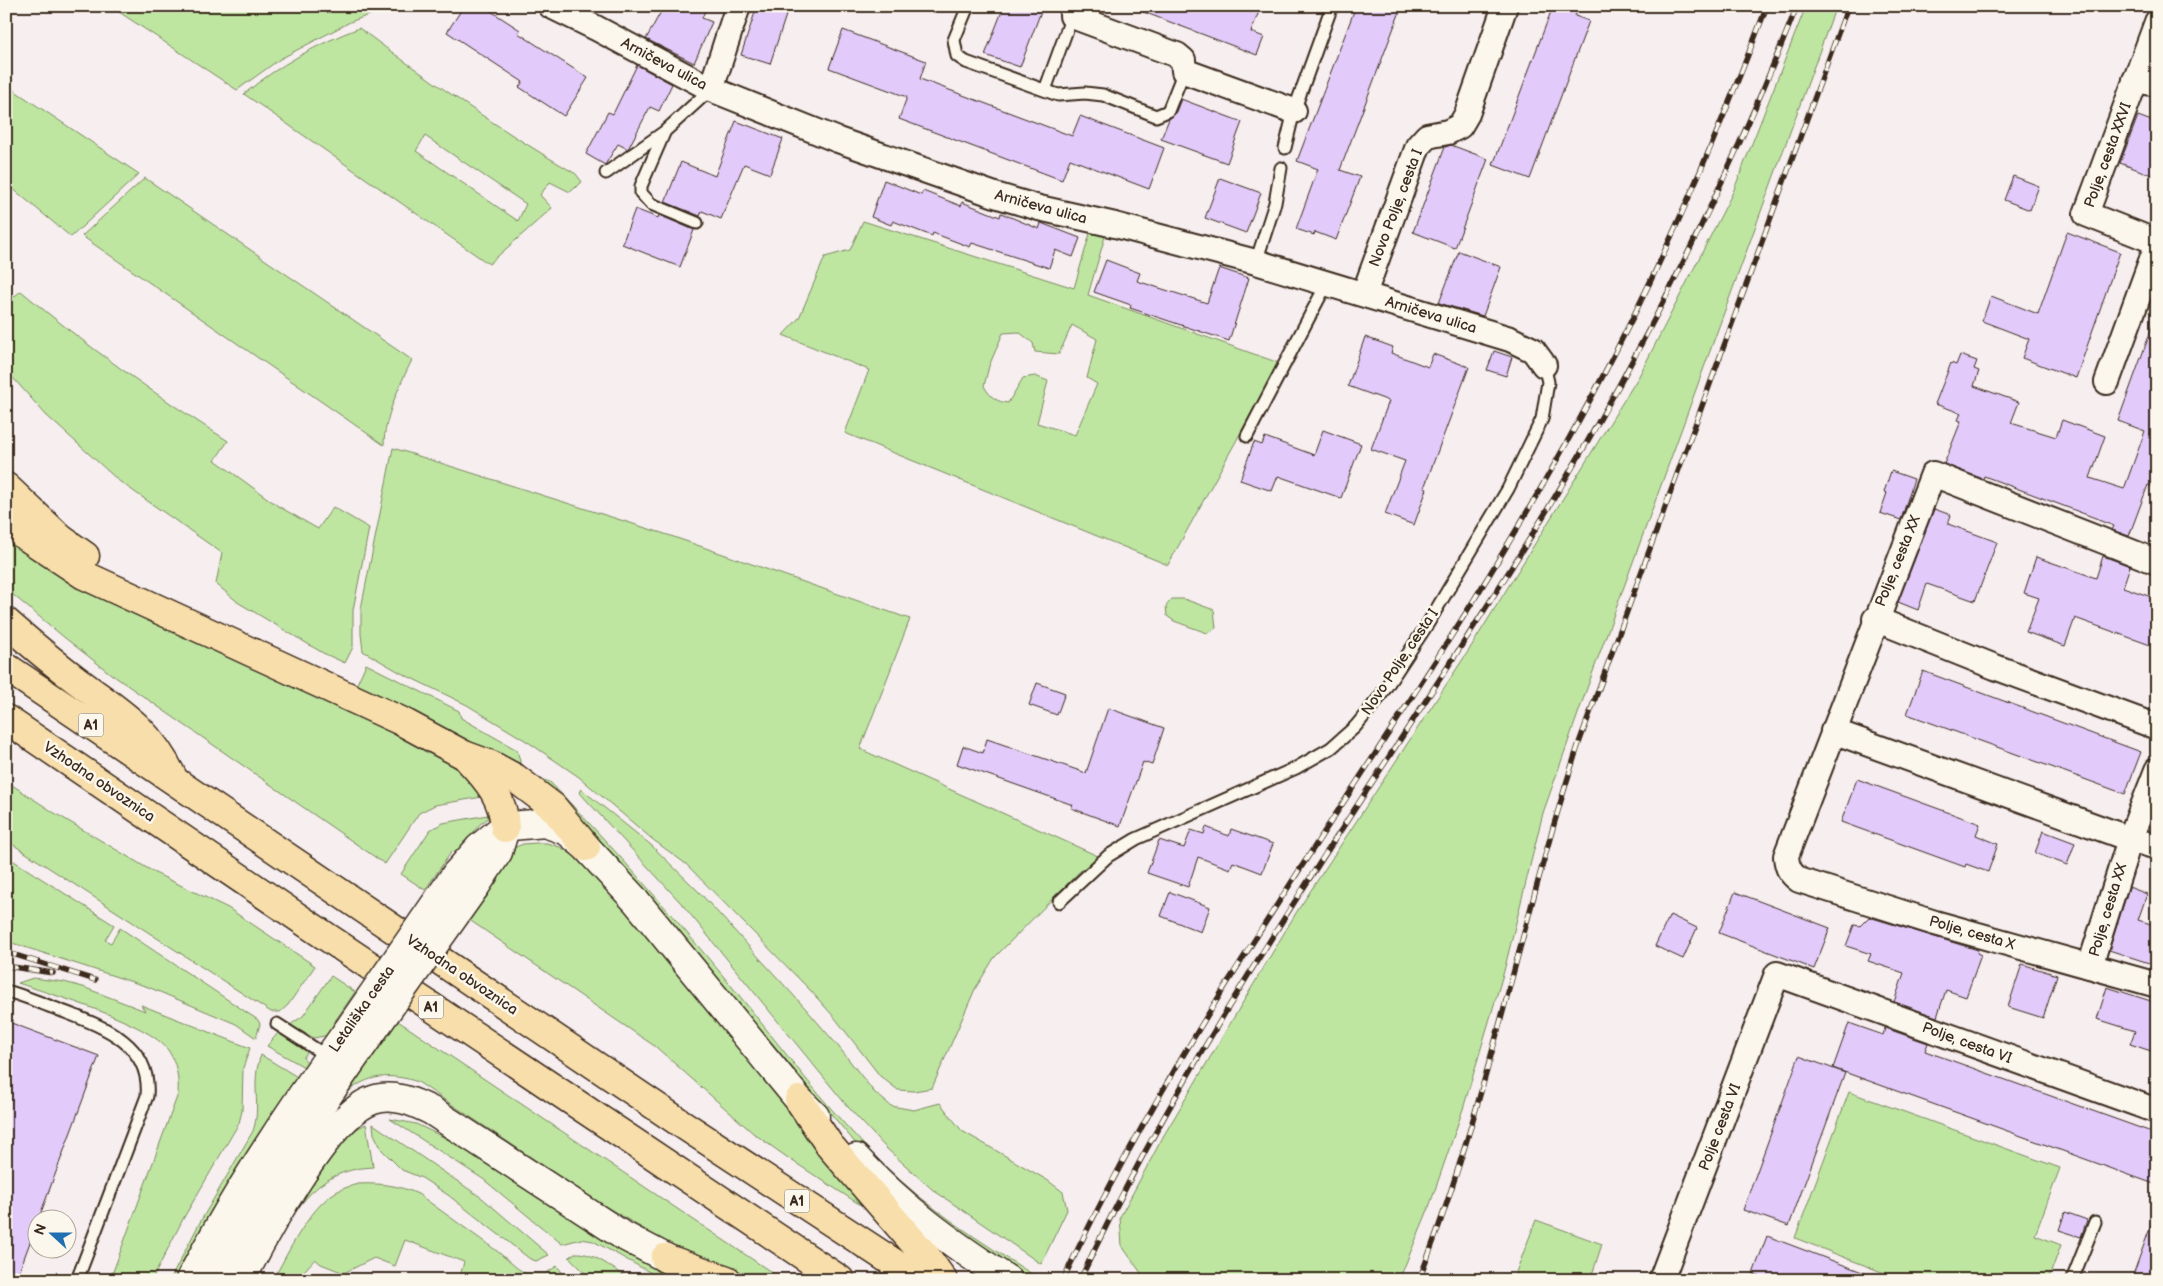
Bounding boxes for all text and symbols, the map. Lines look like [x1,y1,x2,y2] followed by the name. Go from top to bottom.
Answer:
[618,33,710,95] street label: Arničeva ulica
[2080,99,2136,210] street label: Polje, cesta XXVI
[1365,146,1427,270] street label: Novo Polje, cesta I
[993,186,1089,228] street label: Arničeva ulica
[1383,292,1479,338] street label: Arničeva ulica
[1871,512,1925,609] street label: Polje, cesta XX
[1357,605,1443,719] street label: Novo Polje, cesta I
[78,714,104,736] road number: A1
[39,738,159,826] street label: Vzhodna obvoznica
[2085,860,2131,959] street label: Polje, cesta XX
[1927,912,2018,954] street label: Polje, cesta X
[402,931,522,1019] street label: Vzhodna obvoznica
[325,962,399,1056] street label: Letališka cesta
[418,996,444,1019] road number: A1
[1920,1018,2015,1068] street label: Polje, cesta VI
[1695,1080,1745,1173] street label: Polje cesta VI
[784,1190,810,1212] road number: A1
[28,1208,78,1258] north arrow
[31,1222,50,1237] text: N

